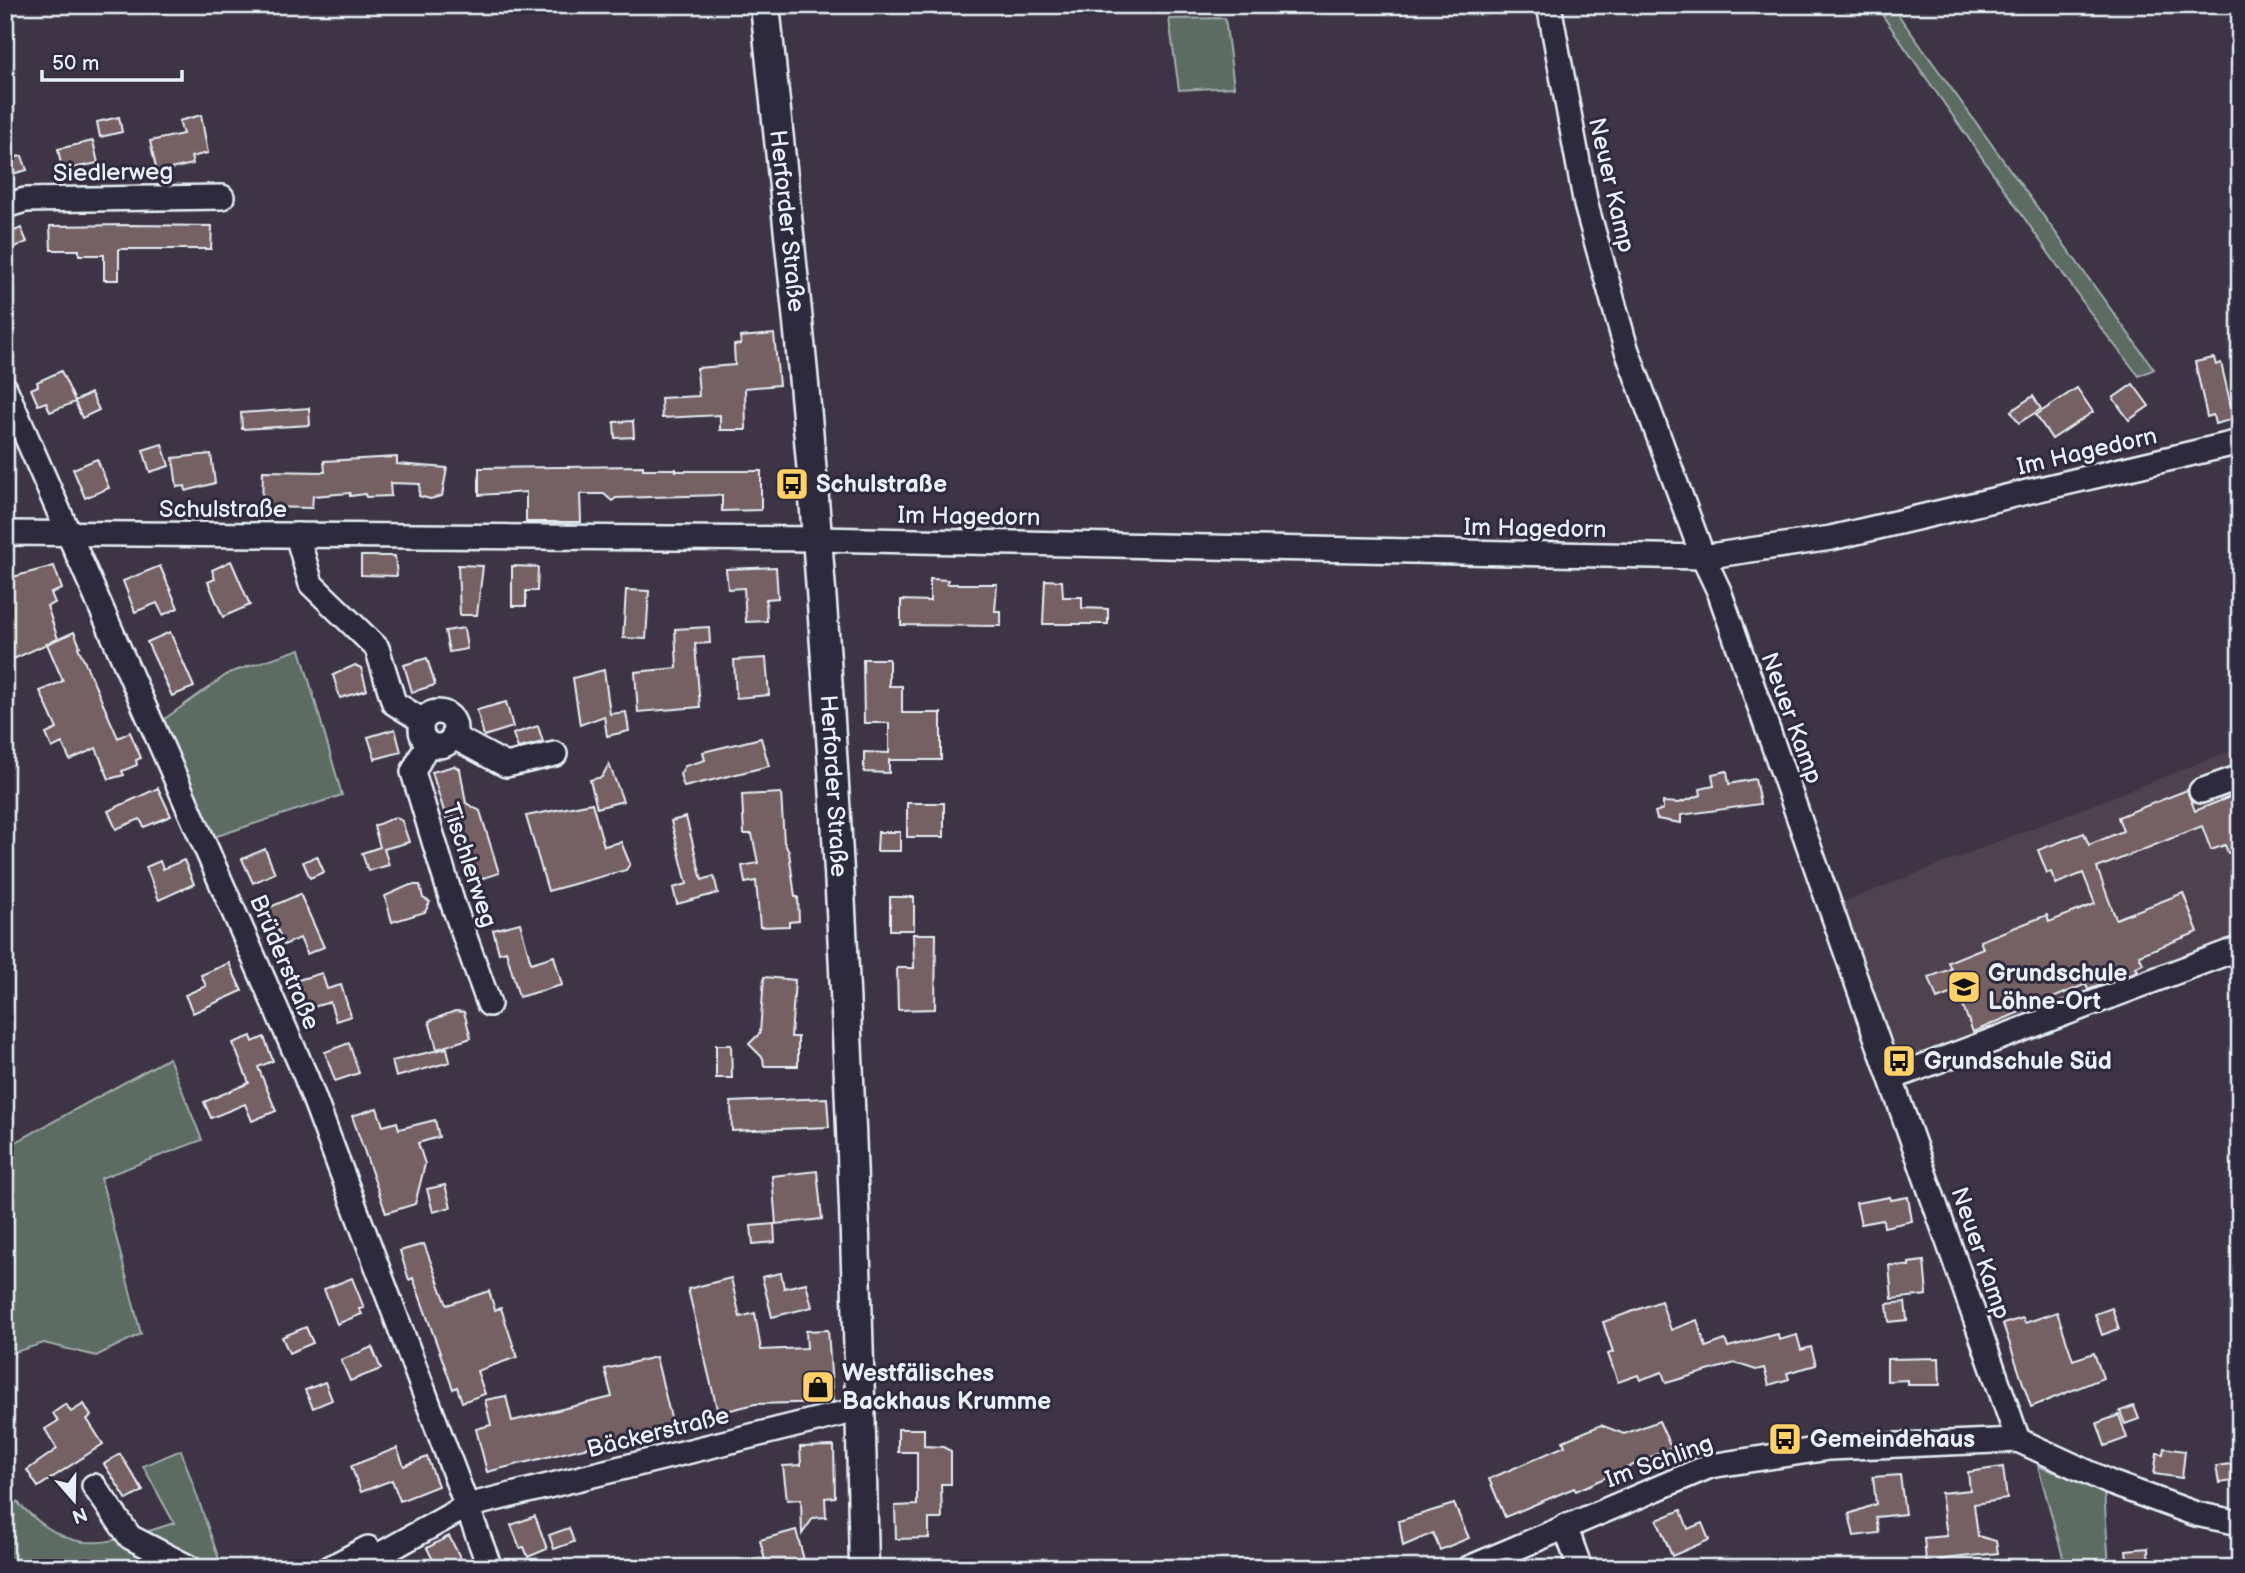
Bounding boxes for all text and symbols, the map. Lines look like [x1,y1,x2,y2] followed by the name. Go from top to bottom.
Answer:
[42,38,182,82] scale bar
[52,51,99,76] text: 50 m
[1582,115,1641,255] street label: Neuer Kamp
[763,129,811,313] street label: Herforder Straße
[53,157,173,188] street label: Siedlerweg
[2014,421,2160,482] street label: Im Hagedorn
[773,465,811,503] bus stop icon: Schulstraße
[816,470,947,499] place label: Schulstraße
[159,495,287,524] street label: Schulstraße
[897,501,1041,532] street label: Im Hagedorn
[1463,513,1607,544] street label: Im Hagedorn
[1754,649,1829,788] street label: Neuer Kamp
[813,694,853,878] street label: Herforder Straße
[436,799,503,931] street label: Tischlerweg
[243,890,326,1034] street label: Brüderstraße
[1988,959,2128,1016] place label: Grundschule Löhne-Ort
[1945,968,1983,1006] school or university icon: Grundschule Löhne-Ort
[1880,1042,1918,1080] bus stop icon: Grundschule Süd
[1924,1047,2112,1076] place label: Grundschule Süd
[1944,1183,2017,1323] street label: Neuer Kamp
[842,1359,1051,1416] place label: Westfälisches Backhaus Krumme
[799,1368,837,1406] shop icon: Westfälisches Backhaus Krumme
[584,1401,732,1464] street label: Bäckerstraße
[1766,1420,1804,1458] bus stop icon: Gemeindehaus
[1810,1425,1975,1454] place label: Gemeindehaus
[1601,1429,1717,1494] street label: Im Schling
[38,1464,108,1534] north arrow
[69,1501,90,1528] text: N

